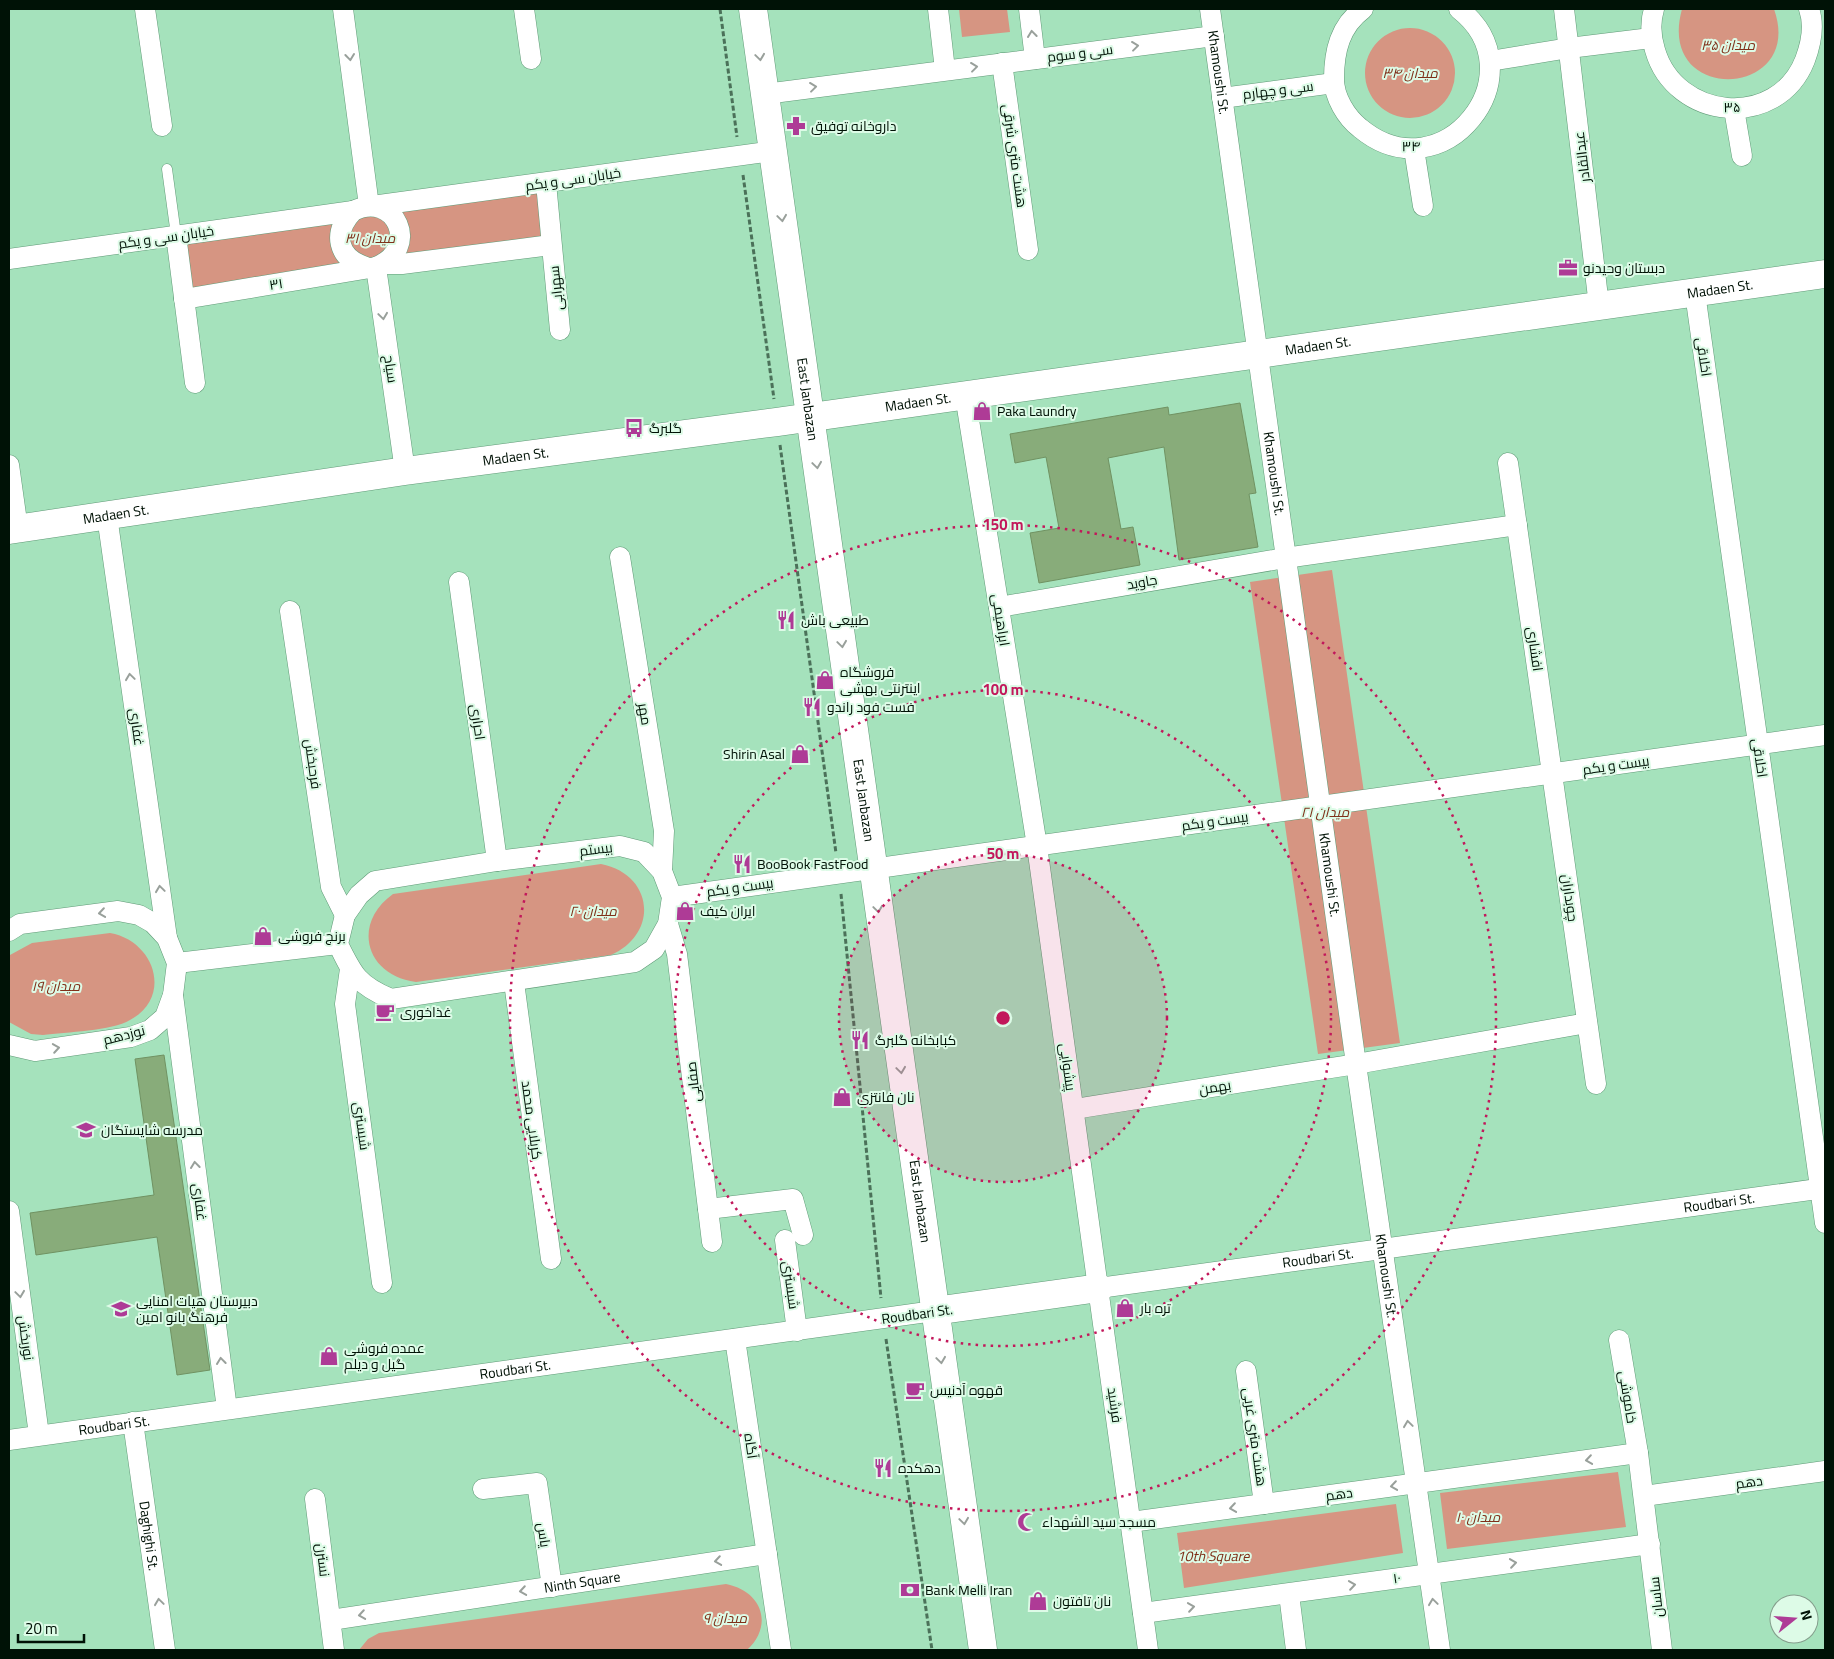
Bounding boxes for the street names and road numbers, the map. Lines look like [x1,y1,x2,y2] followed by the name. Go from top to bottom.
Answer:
[1200,29,1237,116] street label: Khamoushi St.
[1046,36,1114,70] street label: سی و سوم
[1241,73,1315,107] street label: سی و چهارم
[1723,94,1741,120] street label: ۳۵
[995,103,1035,209] street label: هشت متری شرقی
[1566,130,1598,185] street label: عبدالقادر
[1401,133,1421,159] street label: ۳۴
[524,159,622,199] street label: خیابان سی و یکم
[117,217,215,257] street label: خیابان سی و یکم
[541,264,571,312] street label: سهرابی
[267,270,285,298] street label: ۳۱
[1685,271,1755,306] street label: Madaen St.
[1283,328,1353,363] street label: Madaen St.
[1688,336,1720,378] street label: اخلاقی
[376,353,406,385] street label: سیاح
[789,356,826,442] street label: East Janbazan
[883,385,953,420] street label: Madaen St.
[1256,430,1293,517] street label: Khamoushi St.
[481,439,550,474] street label: Madaen St.
[81,496,151,532] street label: Madaen St.
[1125,567,1159,597] street label: جاوید
[984,592,1018,648] street label: ابراهیمی
[1519,625,1551,673] street label: افشاری
[630,700,660,727] street label: مهر
[463,702,493,742] street label: احراری
[122,707,152,747] street label: غفاری
[297,737,329,791] street label: فرحبخش
[1744,737,1776,779] street label: اخلاقی
[1581,747,1651,783] street label: بیست و یکم
[845,757,883,843] street label: East Janbazan
[1180,803,1250,839] street label: بیست و یکم
[1311,831,1349,919] street label: Khamoushi St.
[578,834,614,864] street label: بیستم
[705,869,775,905] street label: بیست و یکم
[1554,873,1586,923] street label: چوبداران
[100,1017,148,1053] street label: نوزدهم
[1052,1041,1084,1093] street label: پیشوایی
[678,1060,708,1104] street label: صفایی
[1197,1072,1233,1102] street label: بهمن
[514,1079,550,1161] street label: کربلایی محمد
[346,1100,378,1152] street label: شبستری
[901,1158,939,1244] street label: East Janbazan
[185,1182,215,1222] street label: غفاری
[1682,1185,1756,1220] street label: Roudbari St.
[1367,1232,1405,1320] street label: Khamoushi St.
[1281,1240,1355,1276] street label: Roudbari St.
[775,1259,807,1311] street label: شبستری
[880,1296,954,1332] street label: Roudbari St.
[10,1314,42,1362] street label: نوربخش
[478,1352,552,1387] street label: Roudbari St.
[1611,1369,1645,1425] street label: خاموشی
[1100,1385,1130,1425] street label: فرشید
[1235,1386,1275,1488] street label: هشت متری غربی
[77,1408,151,1443] street label: Roudbari St.
[736,1432,766,1461] street label: آگاه
[1734,1467,1764,1497] street label: دهم
[1324,1479,1354,1509] street label: دهم
[131,1499,167,1573] street label: Daghighi St.
[529,1521,559,1549] street label: یاس
[308,1542,338,1578] street label: نسترن
[542,1563,622,1601] street label: Ninth Square
[1391,1565,1403,1591] street label: ۱۰
[1641,1575,1671,1619] street label: ساسان

